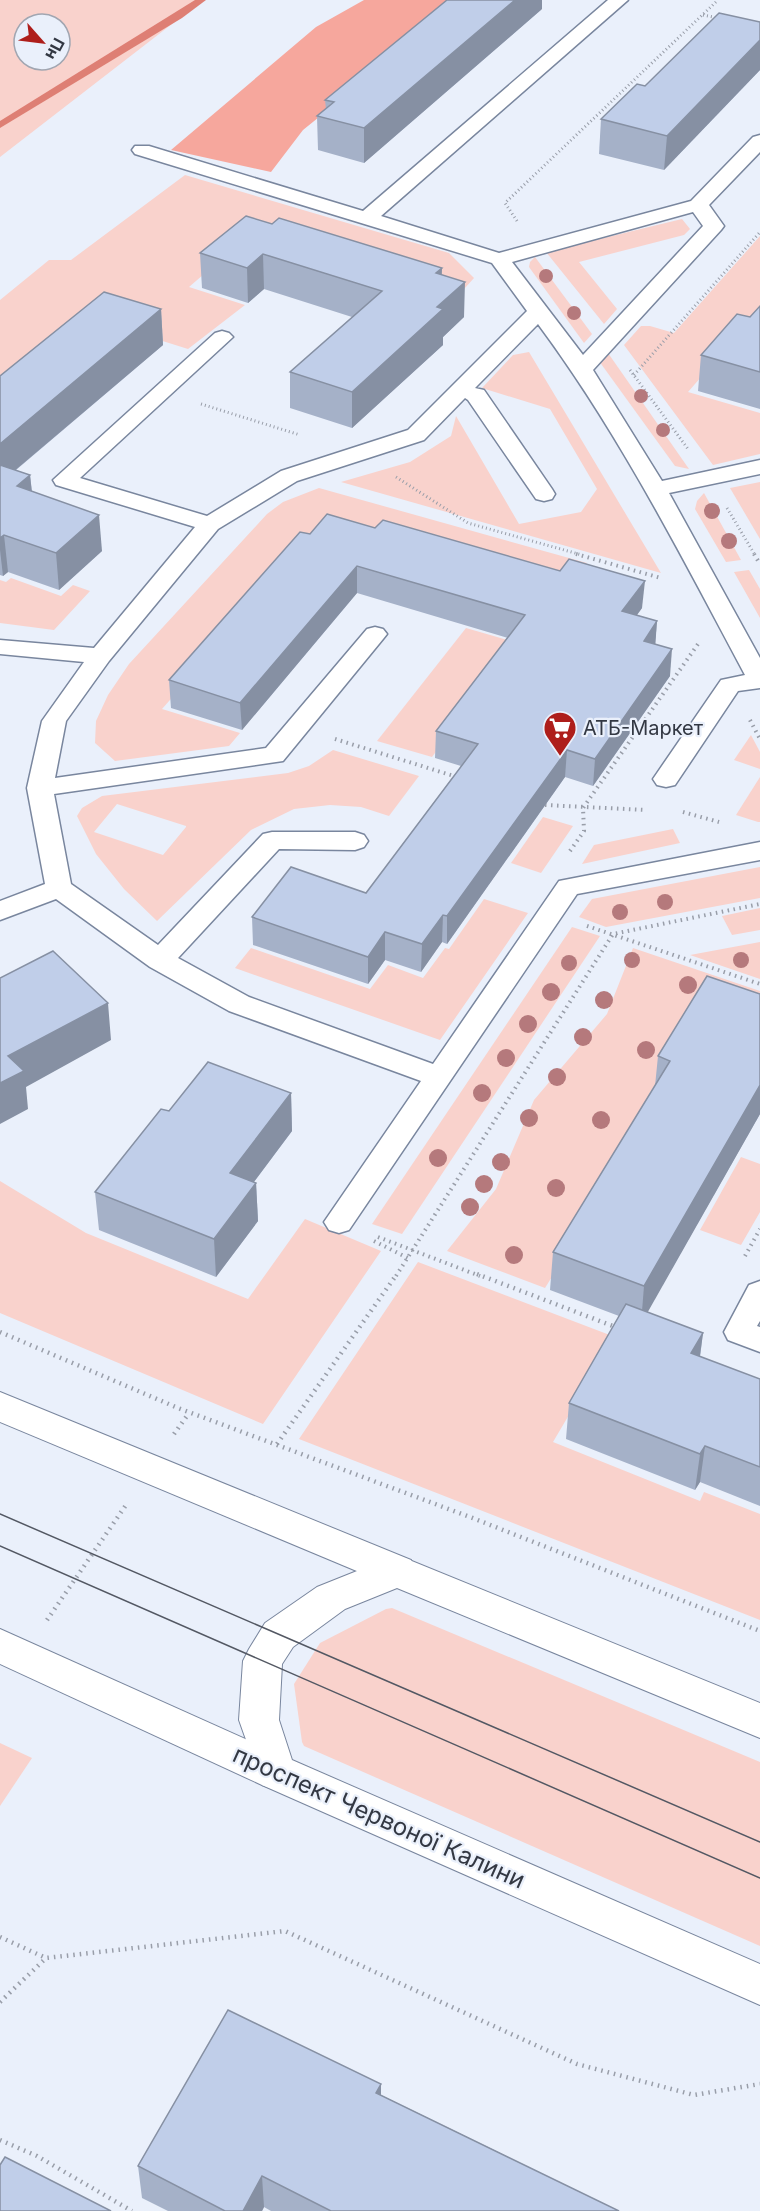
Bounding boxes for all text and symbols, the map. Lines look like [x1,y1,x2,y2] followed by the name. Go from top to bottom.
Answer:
[12,12,72,72] north arrow
[41,35,69,63] text: Пн
[542,710,578,757] supermarket icon: АТБ-Маркет
[583,716,704,740] place label: АТБ-Маркет
[229,1739,529,1895] street label: проспект Червоної Калини

